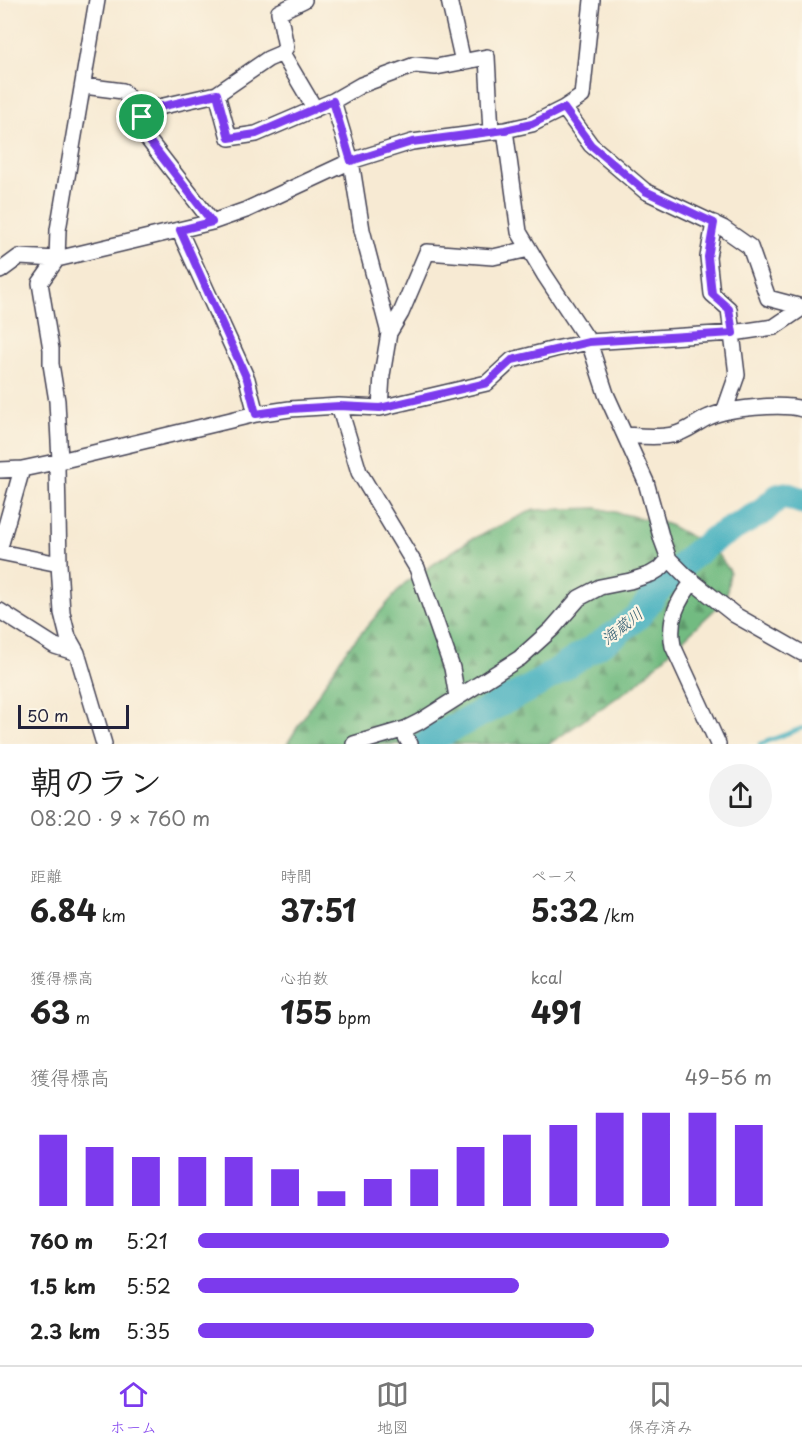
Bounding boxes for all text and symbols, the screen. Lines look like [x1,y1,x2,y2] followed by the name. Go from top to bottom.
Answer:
[116,91,167,142] pin
[125,100,158,133] icon: arrive
[595,601,648,650] water label: 海蔵川
[18,702,129,730] scale bar
[27,703,68,727] text: 50 m
[30,755,162,805] text: 朝のラン
[709,764,772,827] button: share
[30,803,210,833] text: 08:20 · 9 × 760 m
[30,863,62,887] text: 距離
[280,863,312,887] text: 時間
[531,863,578,887] text: ペース
[30,887,97,932] text: 6.84
[280,887,356,932] text: 37:51
[531,887,599,932] text: 5:32
[97,903,126,927] text: km
[599,903,635,927] text: /km
[30,965,94,989] text: 獲得標高
[280,965,328,989] text: 心拍数
[531,965,563,989] text: kcal
[30,989,70,1034] text: 63
[280,989,333,1034] text: 155
[531,989,581,1034] text: 491
[70,1005,90,1029] text: m
[333,1005,371,1029] text: bpm
[30,1062,110,1092] text: 獲得標高
[685,1062,772,1092] text: 49–56 m
[30,1226,93,1256] text: 760 m
[126,1226,168,1256] text: 5:21
[30,1271,96,1301] text: 1.5 km
[126,1271,171,1301] text: 5:52
[30,1316,100,1346] text: 2.3 km
[126,1316,170,1346] text: 5:35
[110,1378,157,1438] tab: ホーム
[376,1378,409,1438] tab: 地図
[628,1378,692,1438] tab: 保存済み

